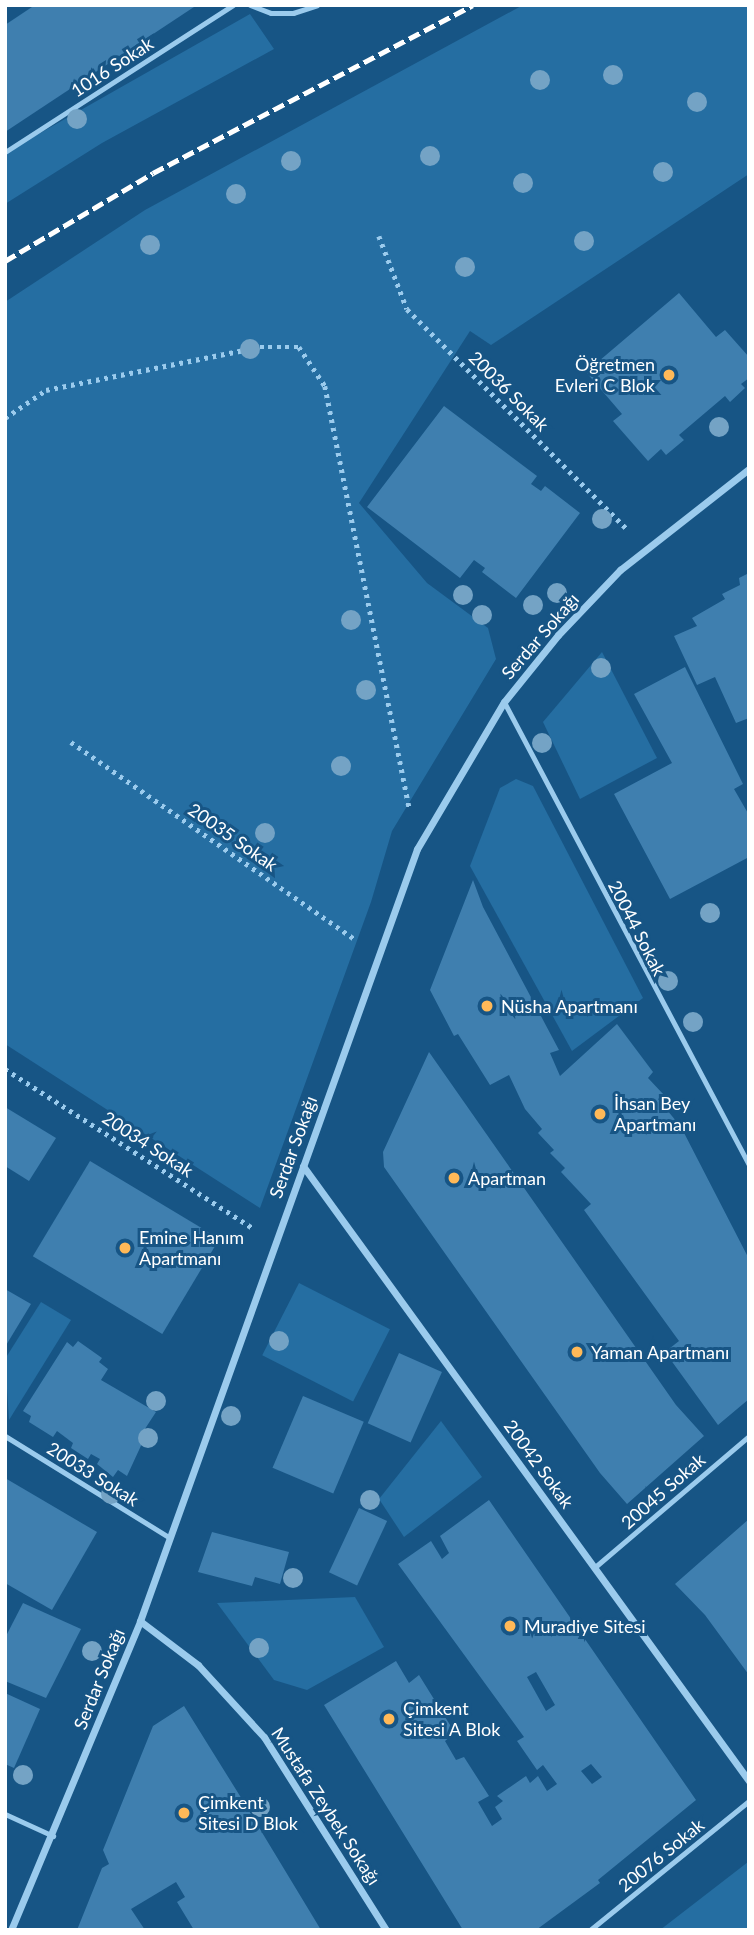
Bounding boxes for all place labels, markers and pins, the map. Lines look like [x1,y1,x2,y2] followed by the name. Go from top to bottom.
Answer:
[555,354,655,396] place label: Öğretmen Evleri C Blok
[661,367,677,383] marker: Öğretmen Evleri C Blok
[501,995,638,1017] place label: Nüsha Apartmanı
[479,998,495,1014] marker: Nüsha Apartmanı
[614,1093,696,1136] place label: İhsan Bey Apartmanı
[592,1106,608,1122] marker: İhsan Bey Apartmanı
[468,1167,546,1189] place label: Apartman
[446,1170,462,1186] marker: Apartman
[139,1227,244,1270] place label: Emine Hanım Apartmanı
[117,1240,133,1256] marker: Emine Hanım Apartmanı
[591,1341,730,1363] place label: Yaman Apartmanı
[569,1344,585,1360] marker: Yaman Apartmanı
[524,1615,646,1637] place label: Muradiye Sitesi
[502,1618,518,1634] marker: Muradiye Sitesi
[403,1698,501,1740] place label: Çimkent Sitesi A Blok
[381,1711,397,1727] marker: Çimkent Sitesi A Blok
[198,1792,298,1834] place label: Çimkent Sitesi D Blok
[176,1805,192,1821] marker: Çimkent Sitesi D Blok

